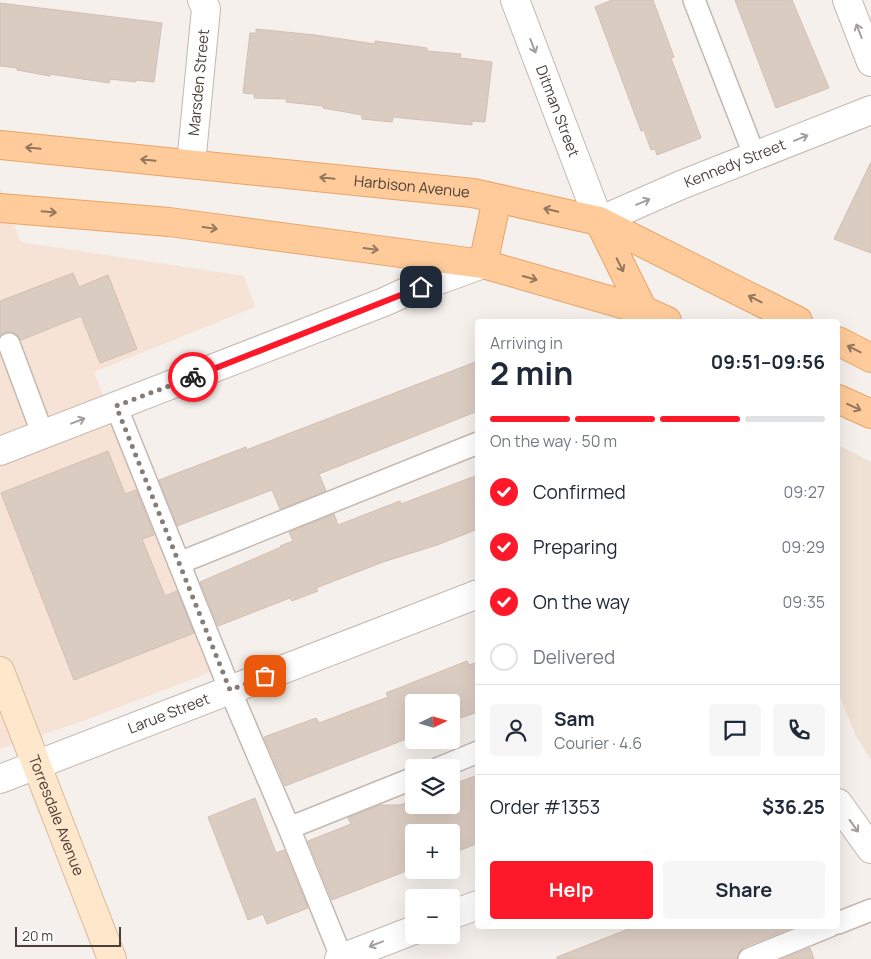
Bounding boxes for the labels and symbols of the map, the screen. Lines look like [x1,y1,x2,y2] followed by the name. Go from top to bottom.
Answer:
[854,24,863,39] one-way arrow
[183,28,214,137] street label: Marsden Street
[529,38,538,53] one-way arrow
[531,62,585,160] street label: Ditman Street
[793,133,808,143] one-way arrow
[681,134,789,193] street label: Kennedy Street
[25,143,41,153] one-way arrow
[140,155,156,165] one-way arrow
[353,170,471,203] street label: Harbison Avenue
[319,173,335,183] one-way arrow
[635,196,650,206] one-way arrow
[543,205,559,214] one-way arrow
[40,207,56,217] one-way arrow
[202,223,218,233] one-way arrow
[363,244,379,254] one-way arrow
[615,257,625,272] one-way arrow
[400,266,442,308] pin
[521,273,537,283] one-way arrow
[747,294,762,304] one-way arrow
[847,344,862,353] one-way arrow
[168,352,218,402] courier
[846,402,861,412] one-way arrow
[70,416,85,425] one-way arrow
[244,655,286,697] pin
[125,688,213,739] street label: Larue Street
[405,694,460,749] north arrow
[24,752,90,879] street label: Torresdale Avenue
[849,819,859,833] one-way arrow
[15,924,121,947] scale bar
[369,940,384,950] one-way arrow

